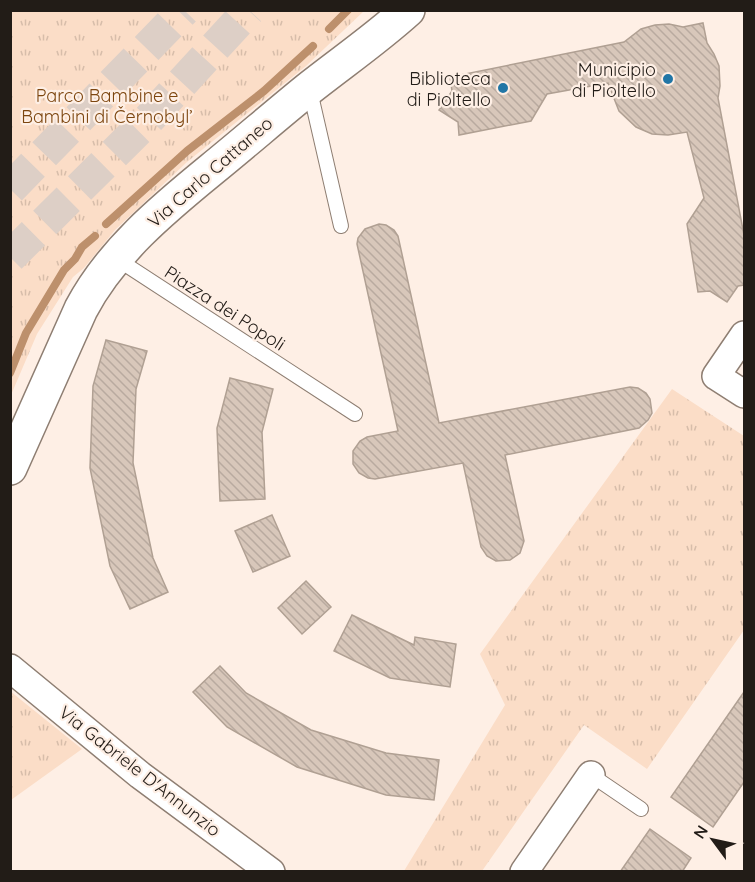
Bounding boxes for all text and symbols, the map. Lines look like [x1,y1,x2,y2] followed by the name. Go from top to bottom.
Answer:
[572,58,656,102] place label: Municipio di Pioltello
[407,67,491,111] place label: Biblioteca di Pioltello
[661,72,675,86] marker: Municipio di Pioltello
[496,81,510,95] marker: Biblioteca di Pioltello
[21,84,193,128] park label: Parco Bambine e Bambini di Černobyl’
[143,111,277,233] street label: Via Carlo Cattaneo
[160,260,290,356] street label: Piazza dei Popoli
[54,701,226,841] street label: Via Gabriele D'Annunzio
[683,810,743,870] north arrow
[689,821,712,842] text: N

